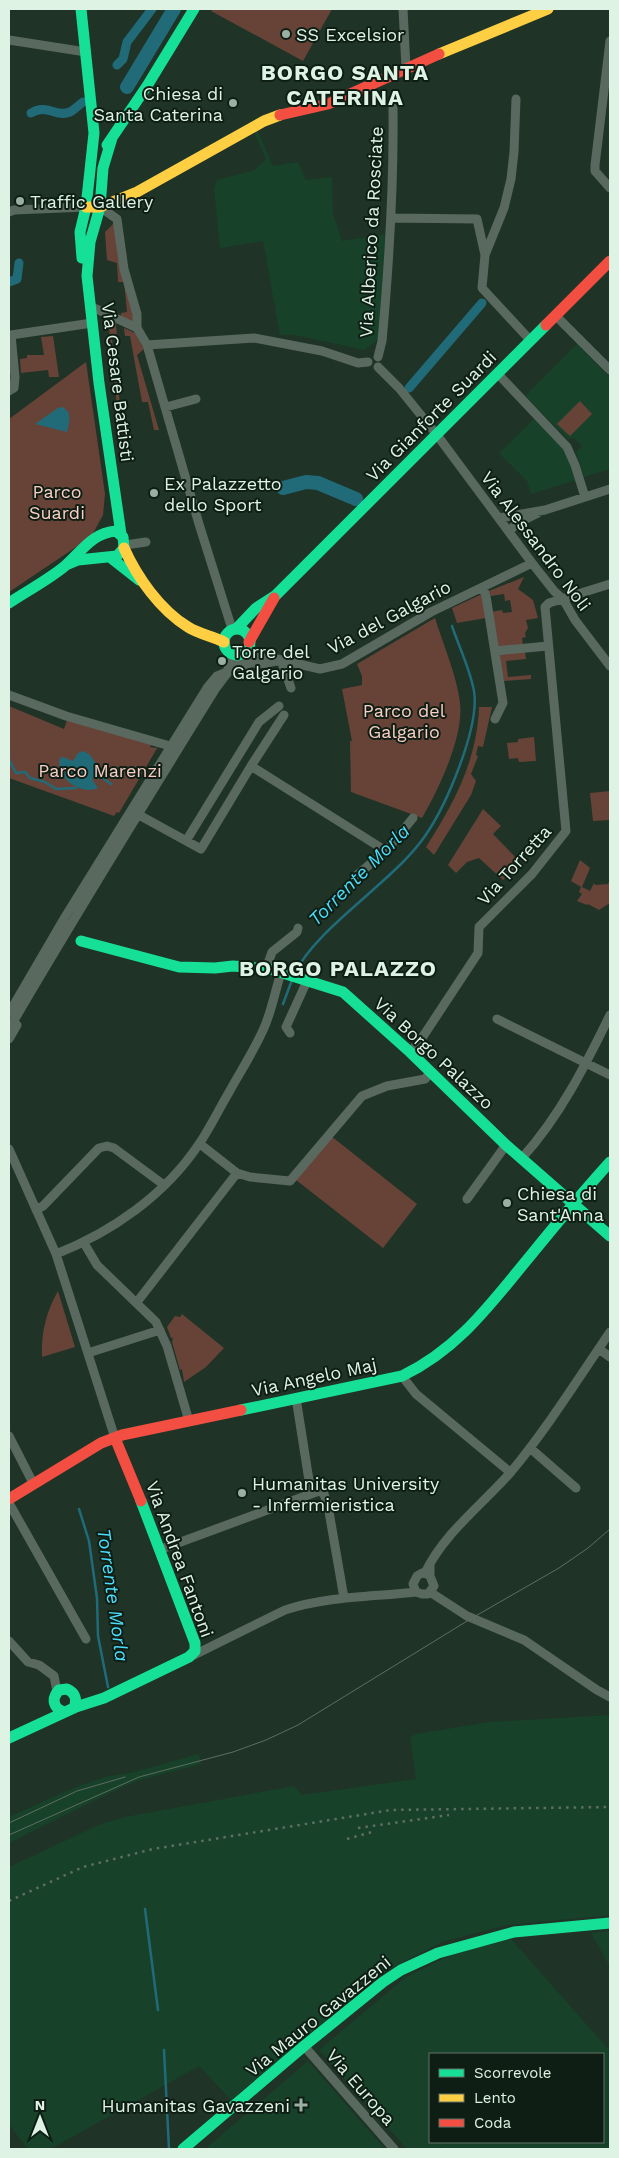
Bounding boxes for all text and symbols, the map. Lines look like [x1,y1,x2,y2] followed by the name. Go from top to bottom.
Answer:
[296,24,404,45] place label: SS Excelsior
[280,28,292,40] marker: SS Excelsior
[261,60,429,110] district label: BORGO SANTA CATERINA
[93,83,223,125] place label: Chiesa di Santa Caterina
[227,97,239,109] marker: Chiesa di Santa Caterina
[355,126,387,338] street label: Via Alberico da Rosciate
[30,191,154,212] place label: Traffic Gallery
[14,195,26,207] marker: Traffic Gallery
[98,301,138,463] street label: Via Cesare Battisti
[361,346,501,486] street label: Via Gianforte Suardi
[477,467,595,615] street label: Via Alessandro Noli
[164,473,282,515] place label: Ex Palazzetto dello Sport
[29,481,85,523] park label: Parco Suardi
[148,487,160,499] marker: Ex Palazzetto dello Sport
[324,576,454,658] street label: Via del Galgario
[232,641,310,683] place label: Torre del Galgario
[216,655,228,667] marker: Torre del Galgario
[363,700,446,742] park label: Parco del Galgario
[38,760,162,781] park label: Parco Marenzi
[303,819,415,931] water label: Torrente Morla
[473,821,555,909] street label: Via Torretta
[239,956,437,981] district label: BORGO PALAZZO
[370,992,498,1114] street label: Via Borgo Palazzo
[517,1183,604,1225] place label: Chiesa di Sant'Anna
[501,1197,513,1209] marker: Chiesa di Sant'Anna
[250,1353,378,1401] street label: Via Angelo Maj
[252,1473,440,1515] place label: Humanitas University - Infermieristica
[142,1478,218,1640] street label: Via Andrea Fantoni
[236,1487,248,1499] marker: Humanitas University - Infermieristica
[92,1527,134,1663] water label: Torrente Morla
[241,1951,395,2081] street label: Via Mauro Gavazzeni
[322,2045,400,2129] street label: Via Europa
[429,2053,604,2143] legend
[474,2064,552,2082] text: Scorrevole
[474,2089,516,2107] text: Lento
[15,2093,65,2143] north arrow
[102,2095,290,2116] place label: Humanitas Gavazzeni
[35,2097,45,2113] text: N
[294,2098,308,2112] marker: Humanitas Gavazzeni
[474,2114,512,2132] text: Coda

